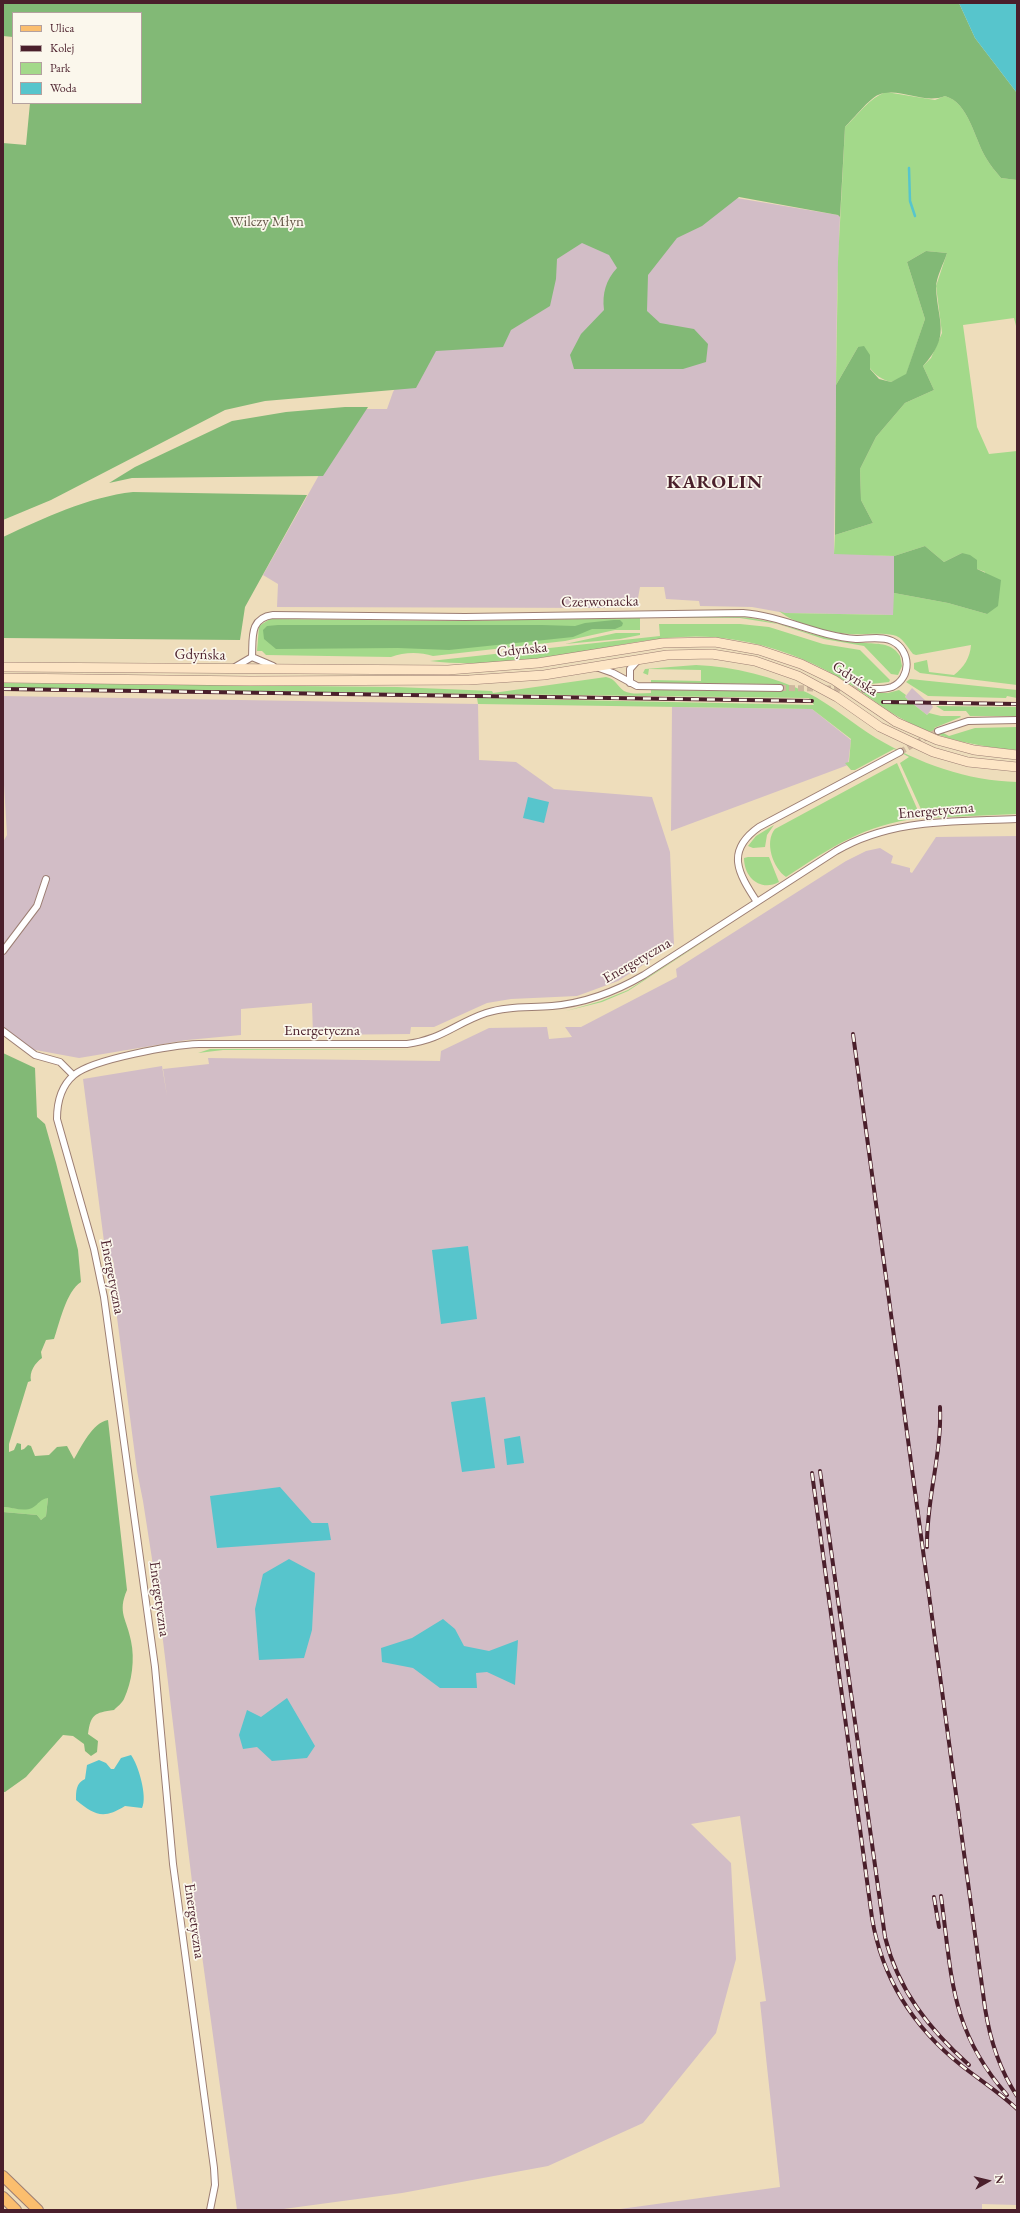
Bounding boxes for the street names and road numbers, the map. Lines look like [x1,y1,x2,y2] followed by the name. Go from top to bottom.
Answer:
[561,592,639,612] street label: Czerwonacka
[496,638,548,662] street label: Gdyńska
[174,646,226,664] street label: Gdyńska
[829,658,881,700] street label: Gdyńska
[897,799,975,823] street label: Energetyczna
[600,934,674,988] street label: Energetyczna
[284,1022,360,1040] street label: Energetyczna
[96,1238,128,1316] street label: Energetyczna
[145,1560,173,1638] street label: Energetyczna
[180,1882,208,1960] street label: Energetyczna

